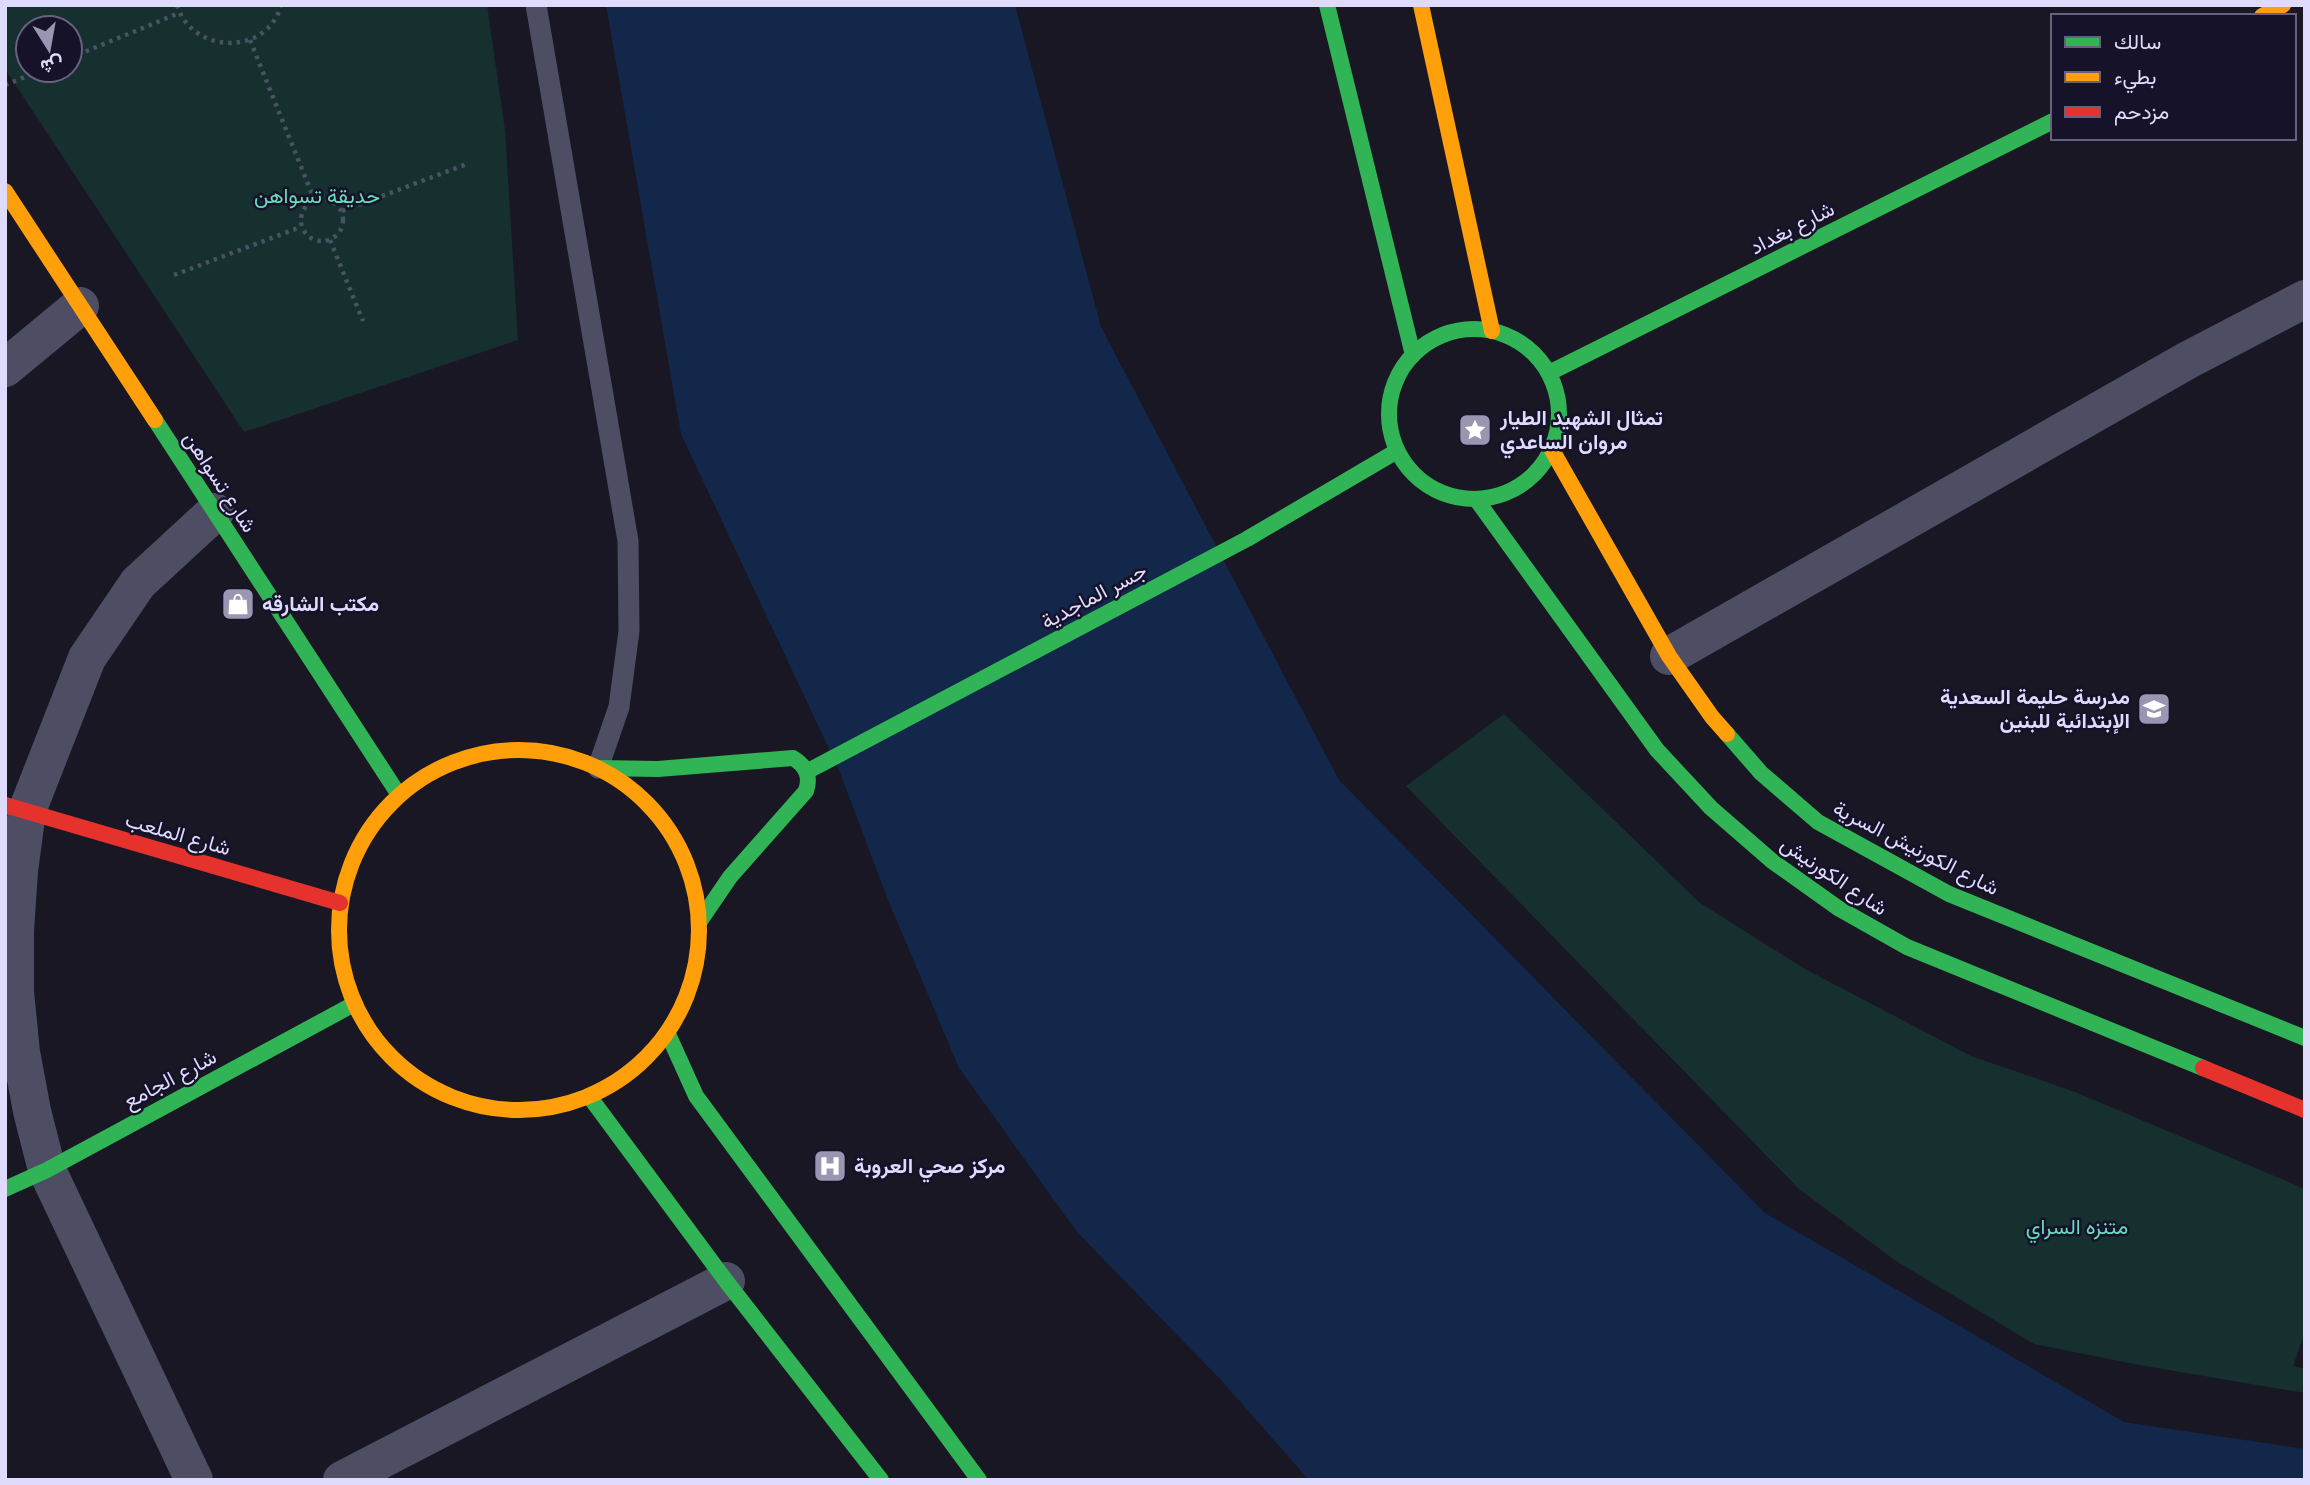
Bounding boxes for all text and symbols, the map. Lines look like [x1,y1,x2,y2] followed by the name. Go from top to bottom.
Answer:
[14,14,84,84] north arrow
[2051,14,2296,140] legend
[2114,30,2161,54] text: سالك
[39,52,65,78] text: ش
[2114,65,2157,94] text: بطيء
[2114,100,2169,126] text: مزدحم
[254,184,380,209] park label: حديقة تسواهن
[1746,197,1839,261] street label: شارع بغداد
[1499,406,1663,459] place label: تمثال الشهيد الطيار مروان الساعدي
[1456,411,1494,449] place icon: تمثال الشهيد الطيار مروان الساعدي
[177,427,261,538] street label: شارع تسواهن
[1037,558,1151,635] street label: جسر الماجدية
[219,585,257,623] shop icon: مكتب الشارقه
[262,592,379,617] place label: مكتب الشارقه
[1940,685,2130,735] place label: مدرسة حليمة السعدية الإبتدائية للبنين
[2135,690,2173,728] school or university icon: مدرسة حليمة السعدية الإبتدائية للبنين
[1829,795,2003,901] street label: شارع الكورنيش السرية
[122,808,233,862] street label: شارع الملعب
[1776,831,1892,921] street label: شارع الكورنيش
[119,1045,221,1115] street label: شارع الجامع
[811,1147,849,1185] hospital icon: مركز صحي العروبة
[854,1154,1005,1183] place label: مركز صحي العروبة
[2026,1215,2128,1244] park label: متنزه السراي

